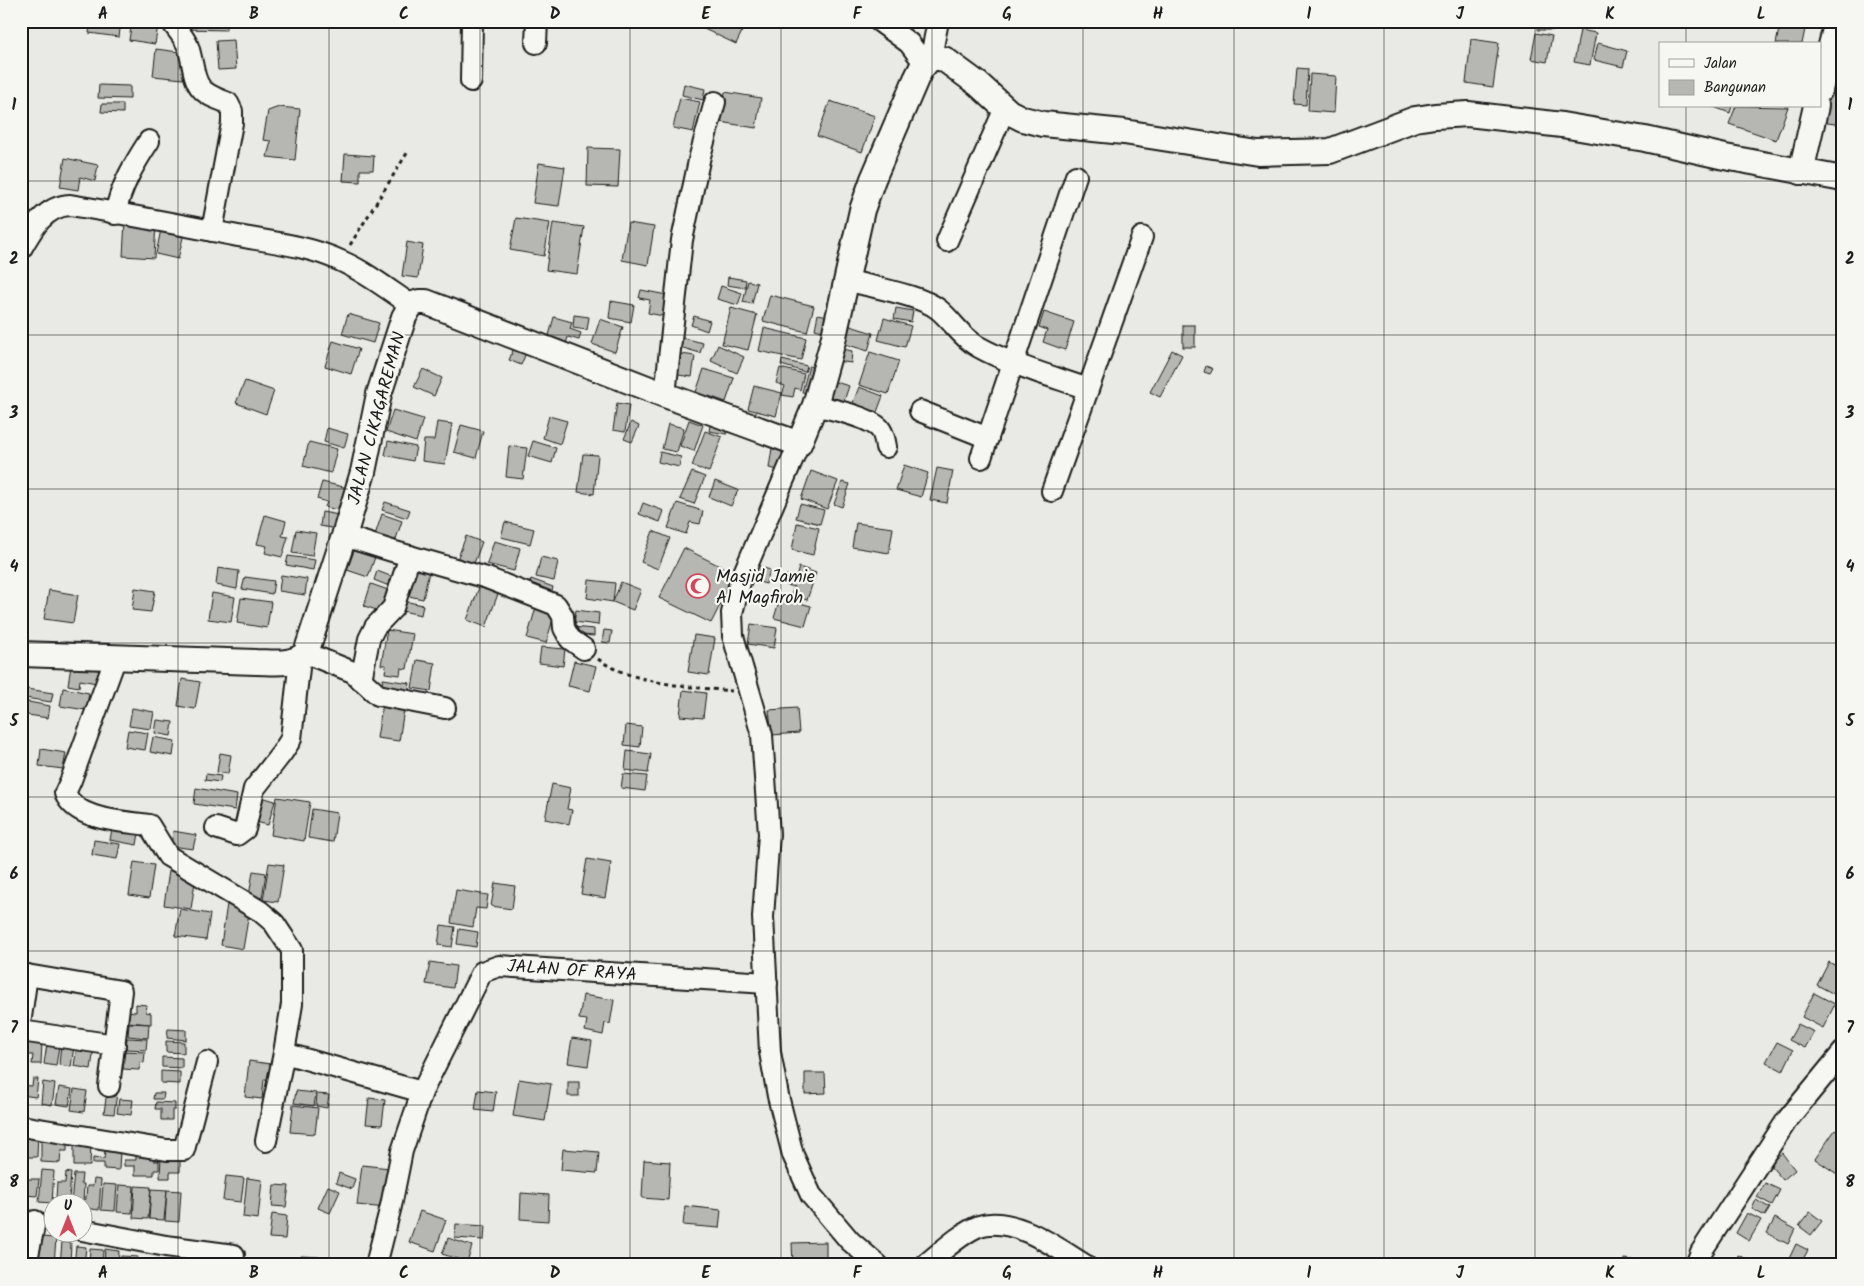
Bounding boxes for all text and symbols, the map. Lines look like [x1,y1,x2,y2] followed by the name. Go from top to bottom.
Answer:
[98,2,108,27] text: A
[249,2,259,27] text: B
[399,2,409,27] text: C
[550,2,561,27] text: D
[702,2,712,27] text: E
[853,2,863,27] text: F
[1002,2,1012,27] text: G
[1153,2,1163,27] text: H
[1307,2,1312,27] text: I
[1456,2,1465,27] text: J
[1605,2,1615,27] text: K
[1757,2,1765,27] text: L
[1659,42,1822,108] legend
[1704,52,1737,76] text: Jalan
[1704,76,1766,100] text: Bangunan
[12,93,17,118] text: 1
[1848,93,1853,118] text: 1
[9,247,19,272] text: 2
[1845,247,1855,272] text: 2
[340,329,414,508] street label: JALAN CIKAGAREMAN
[9,401,19,426] text: 3
[1845,401,1855,426] text: 3
[10,555,19,580] text: 4
[1846,555,1855,580] text: 4
[716,563,815,613] place label: Masjid Jamie Al Magfiroh
[685,573,711,599] mosque icon: Masjid Jamie Al Magfiroh
[9,709,20,734] text: 5
[1845,709,1856,734] text: 5
[10,862,19,887] text: 6
[1846,862,1855,887] text: 6
[506,952,638,990] street label: JALAN OF RAYA
[10,1016,18,1041] text: 7
[1846,1016,1854,1041] text: 7
[9,1170,19,1195] text: 8
[1845,1170,1855,1195] text: 8
[42,1194,92,1244] north arrow
[64,1195,73,1217] text: U
[98,1261,108,1286] text: A
[249,1261,259,1286] text: B
[399,1261,409,1286] text: C
[550,1261,561,1286] text: D
[702,1261,712,1286] text: E
[853,1261,863,1286] text: F
[1002,1261,1012,1286] text: G
[1153,1261,1163,1286] text: H
[1307,1261,1312,1286] text: I
[1456,1261,1465,1286] text: J
[1605,1261,1615,1286] text: K
[1757,1261,1765,1286] text: L

